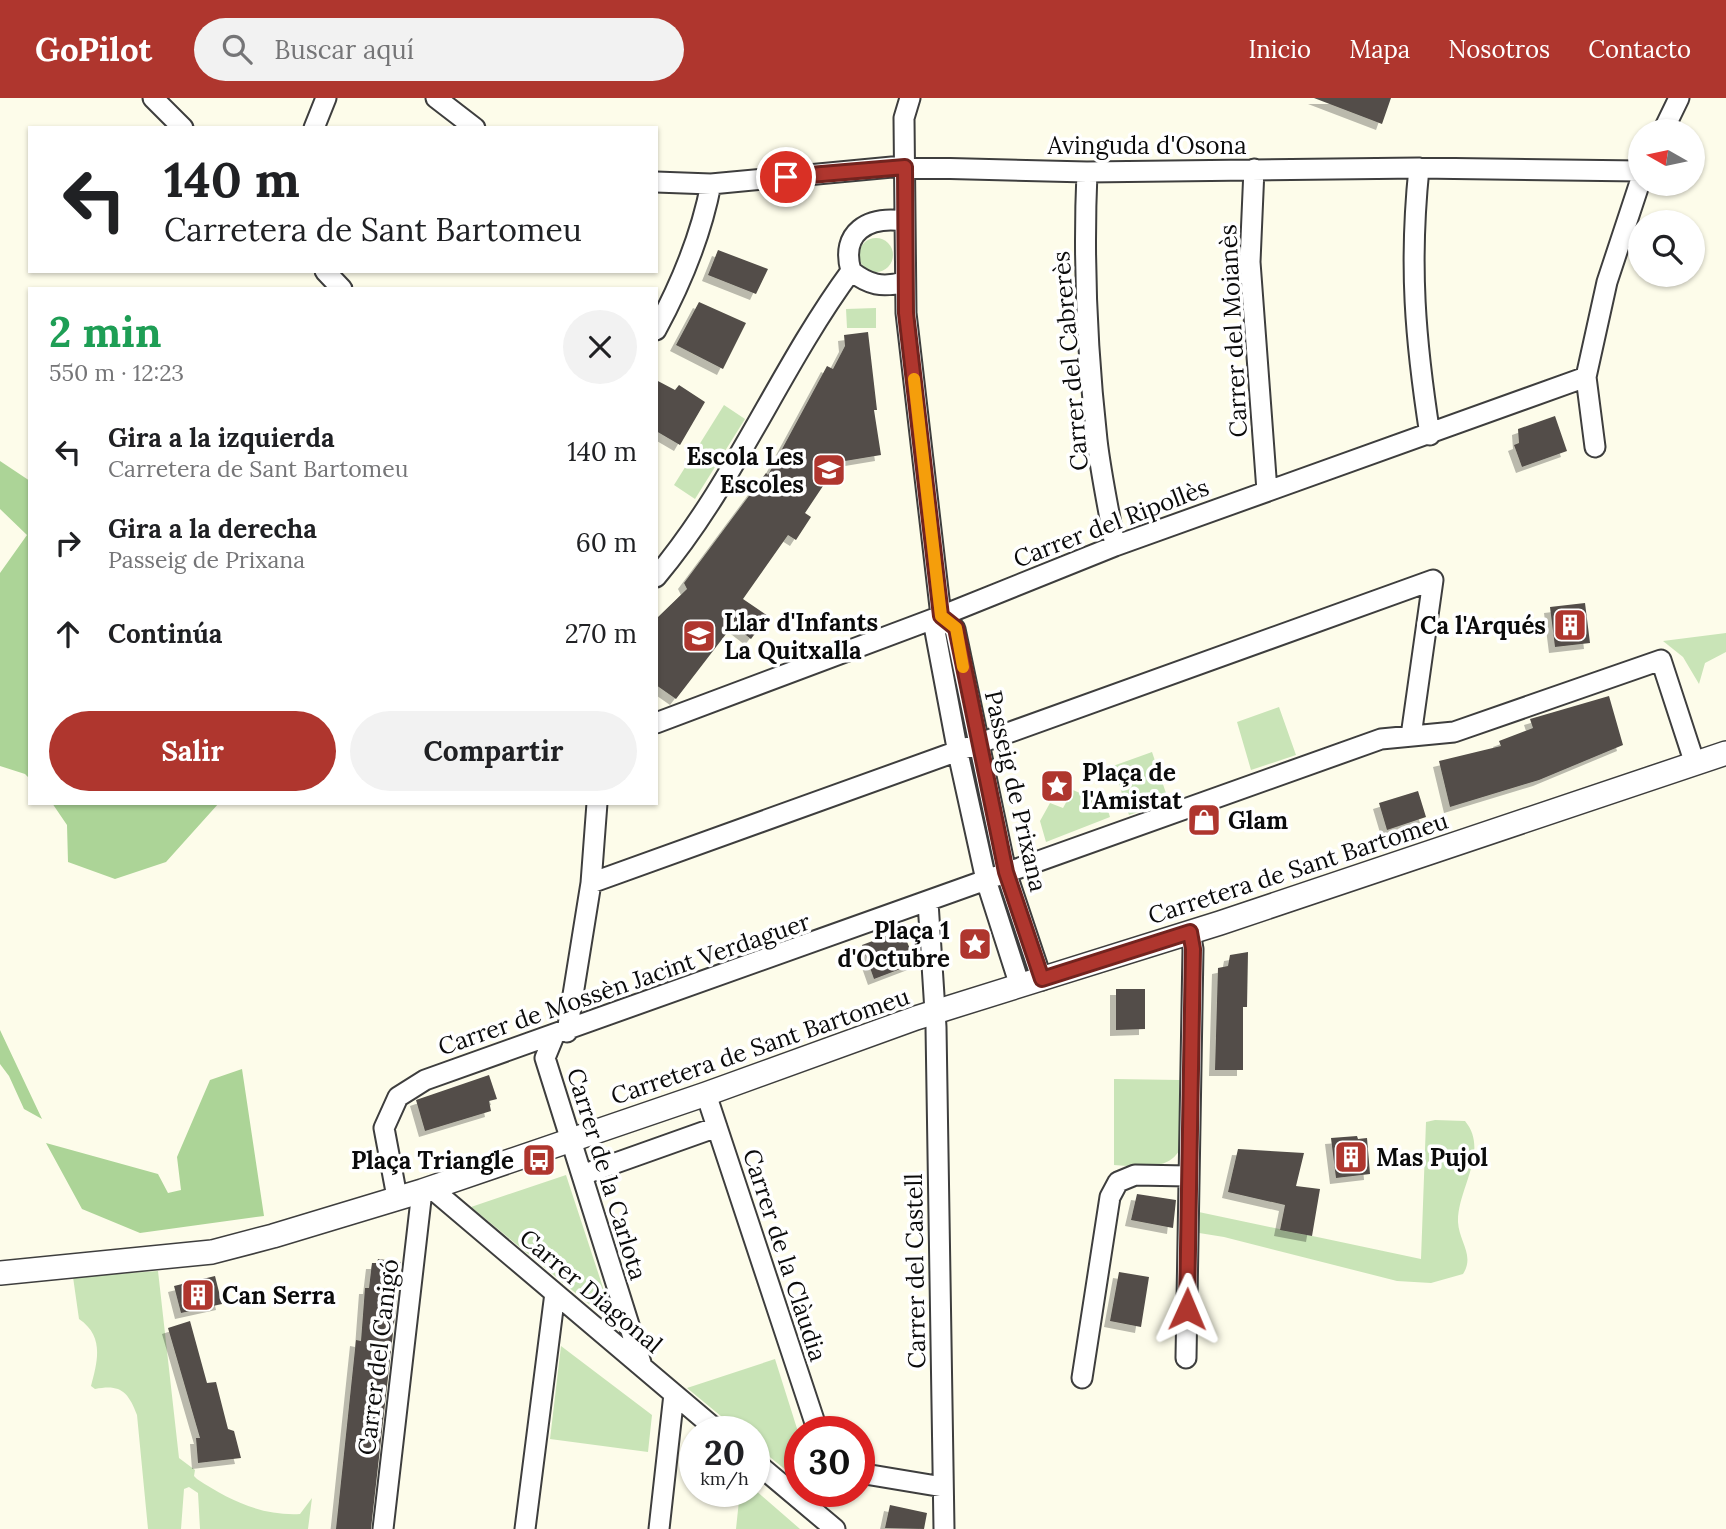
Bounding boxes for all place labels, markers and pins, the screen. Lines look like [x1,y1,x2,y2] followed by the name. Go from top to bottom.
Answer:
[756,147,816,207] pin
[686,441,804,500] place label: Escola Les Escoles
[810,451,848,489] school or university icon: Escola Les Escoles
[1551,606,1589,644] building icon: Ca l'Arqués
[724,607,878,666] place label: Llar d'Infants La Quitxalla
[1420,610,1546,641] place label: Ca l'Arqués
[680,617,718,655] school or university icon: Llar d'Infants La Quitxalla
[1082,757,1183,816] place label: Plaça de l'Amistat
[1038,767,1076,805] place icon: Plaça de l'Amistat
[1185,801,1223,839] shop icon: Glam
[1228,805,1288,836] place label: Glam
[838,915,950,974] place label: Plaça 1 d'Octubre
[956,925,994,963] place icon: Plaça 1 d'Octubre
[1332,1138,1370,1176] building icon: Mas Pujol
[520,1141,558,1179] bus stop icon: Plaça Triangle
[1376,1142,1488,1173] place label: Mas Pujol
[351,1145,514,1176] place label: Plaça Triangle
[179,1276,217,1314] building icon: Can Serra
[222,1280,336,1311] place label: Can Serra

